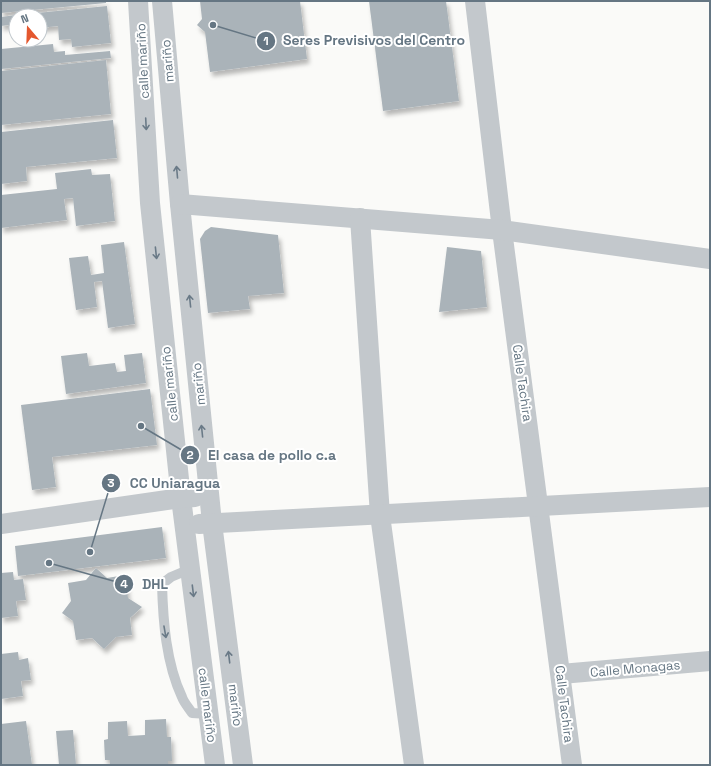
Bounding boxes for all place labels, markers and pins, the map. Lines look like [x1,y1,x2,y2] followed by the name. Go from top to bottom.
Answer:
[256,28,473,54] callout: Seres Previsivos del Centro
[180,442,344,468] callout: El casa de pollo c.a
[101,470,228,496] callout: CC Uniaragua
[114,571,176,597] callout: DHL

